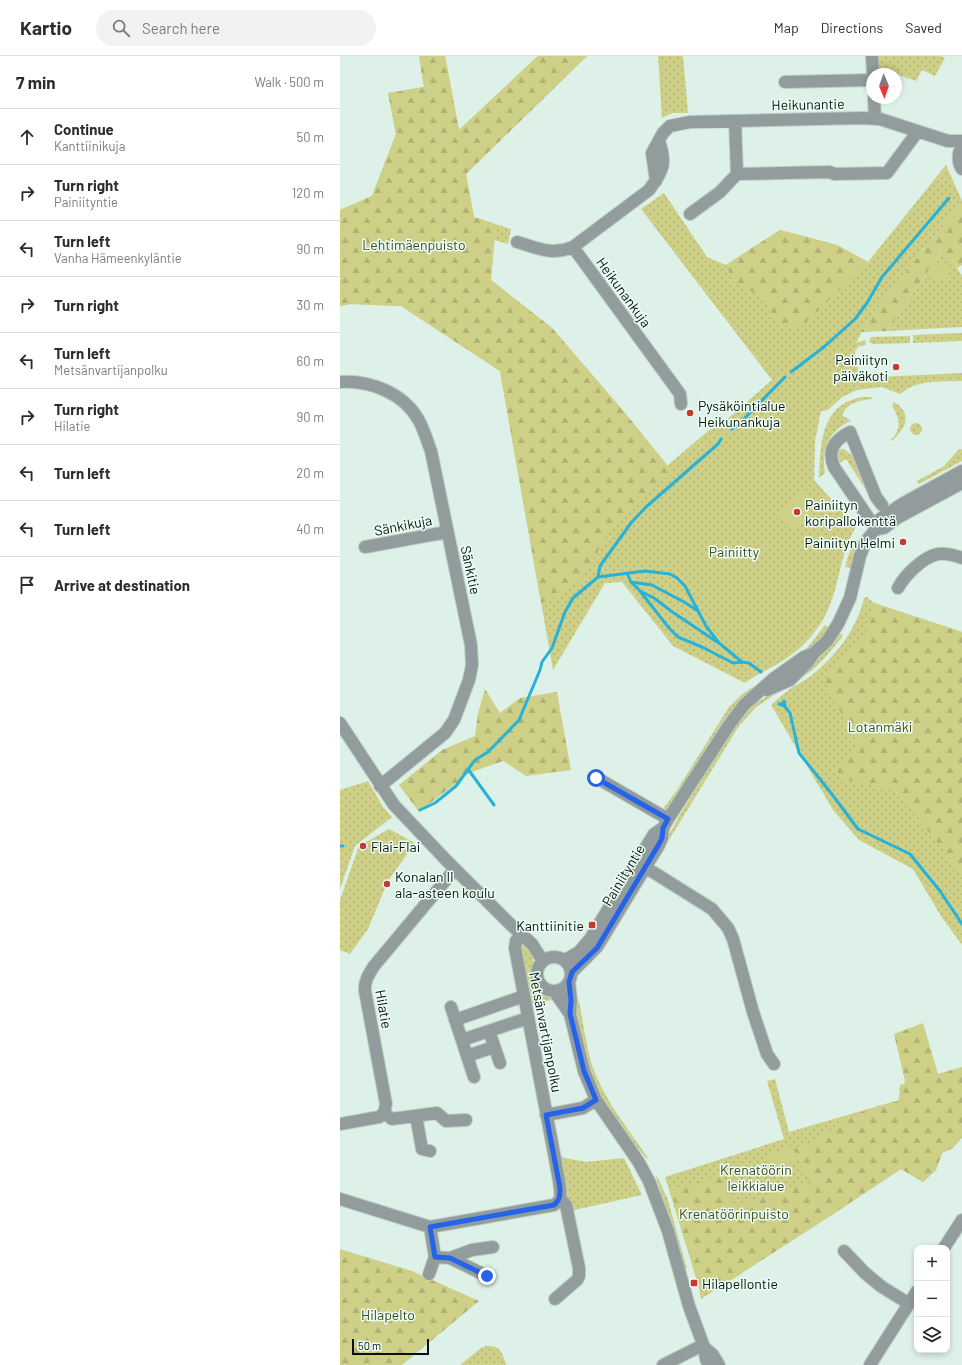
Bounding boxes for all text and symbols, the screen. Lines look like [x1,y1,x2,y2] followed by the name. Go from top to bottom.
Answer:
[96,10,376,46] search box
[20,16,72,39] text: Kartio
[110,17,132,39] icon: search
[142,19,220,37] text: Search here
[774,19,799,36] text: Map
[821,19,883,36] text: Directions
[905,19,942,36] text: Saved
[866,68,902,104] north arrow
[16,72,56,92] text: 7 min
[254,74,324,90] text: Walk · 500 m
[771,95,845,113] street label: Heikunantie
[54,120,114,138] text: Continue
[16,126,38,148] icon: ahead
[297,129,324,145] text: 50 m
[54,138,125,154] text: Kanttiinikuja
[54,176,119,194] text: Turn right
[16,182,38,204] icon: right
[292,185,324,201] text: 120 m
[54,194,118,210] text: Painiityntie
[54,232,110,250] text: Turn left
[362,236,466,253] park label: Lehtimäenpuisto
[16,238,38,260] icon: left
[297,241,324,257] text: 90 m
[54,250,182,266] text: Vanha Hämeenkyläntie
[593,254,655,330] street label: Heikunankuja
[16,294,38,316] icon: right
[54,296,119,314] text: Turn right
[297,297,324,313] text: 30 m
[54,344,110,362] text: Turn left
[16,350,38,372] icon: left
[833,351,888,384] place label: Painiityn päiväkoti
[297,353,324,369] text: 60 m
[54,362,168,378] text: Metsänvartijanpolku
[891,362,901,372] marker: Painiityn päiväkoti
[698,397,786,430] place label: Pysäköintialue Heikunankuja
[54,400,119,418] text: Turn right
[16,406,38,428] icon: right
[685,408,695,418] marker: Pysäköintialue Heikunankuja
[297,409,324,425] text: 90 m
[54,418,90,434] text: Hilatie
[16,462,38,484] icon: left
[54,464,110,482] text: Turn left
[296,465,324,481] text: 20 m
[805,496,896,529] place label: Painiityn koripallokenttä
[792,507,802,517] marker: Painiityn koripallokenttä
[373,511,433,539] street label: Sänkikuja
[16,518,38,540] icon: left
[54,520,110,538] text: Turn left
[296,521,324,537] text: 40 m
[804,534,895,551] place label: Painiityn Helmi
[898,537,908,547] marker: Painiityn Helmi
[709,543,760,560] park label: Painiitty
[458,544,484,596] street label: Sänkitie
[16,574,38,596] icon: arrive
[54,576,190,594] text: Arrive at destination
[848,718,912,735] park label: Lotanmäki
[587,769,605,787] route start
[371,838,420,855] place label: Flai-Flai
[358,841,368,851] marker: Flai-Flai
[598,841,648,909] street label: Painiityntie
[395,868,495,901] place label: Konalan II ala-asteen koulu
[382,879,392,889] marker: Konalan II ala-asteen koulu
[516,917,584,934] place label: Kanttiinitie
[587,920,597,930] marker: Kanttiinitie
[526,970,566,1094] street label: Metsänvartijanpolku
[372,988,396,1030] street label: Hilatie
[720,1161,792,1194] park label: Krenatöörin leikkialue
[679,1205,789,1222] park label: Krenatöörinpuisto
[914,1245,950,1353] map controls
[914,1245,950,1281] button: +
[478,1267,496,1285] route end
[702,1275,778,1292] place label: Hilapellontie
[689,1278,699,1288] marker: Hilapellontie
[914,1281,950,1317] button: −
[361,1306,415,1323] park label: Hilapelto
[914,1317,950,1353] button: layers
[352,1337,429,1356] scale bar
[358,1339,381,1352] text: 50 m

